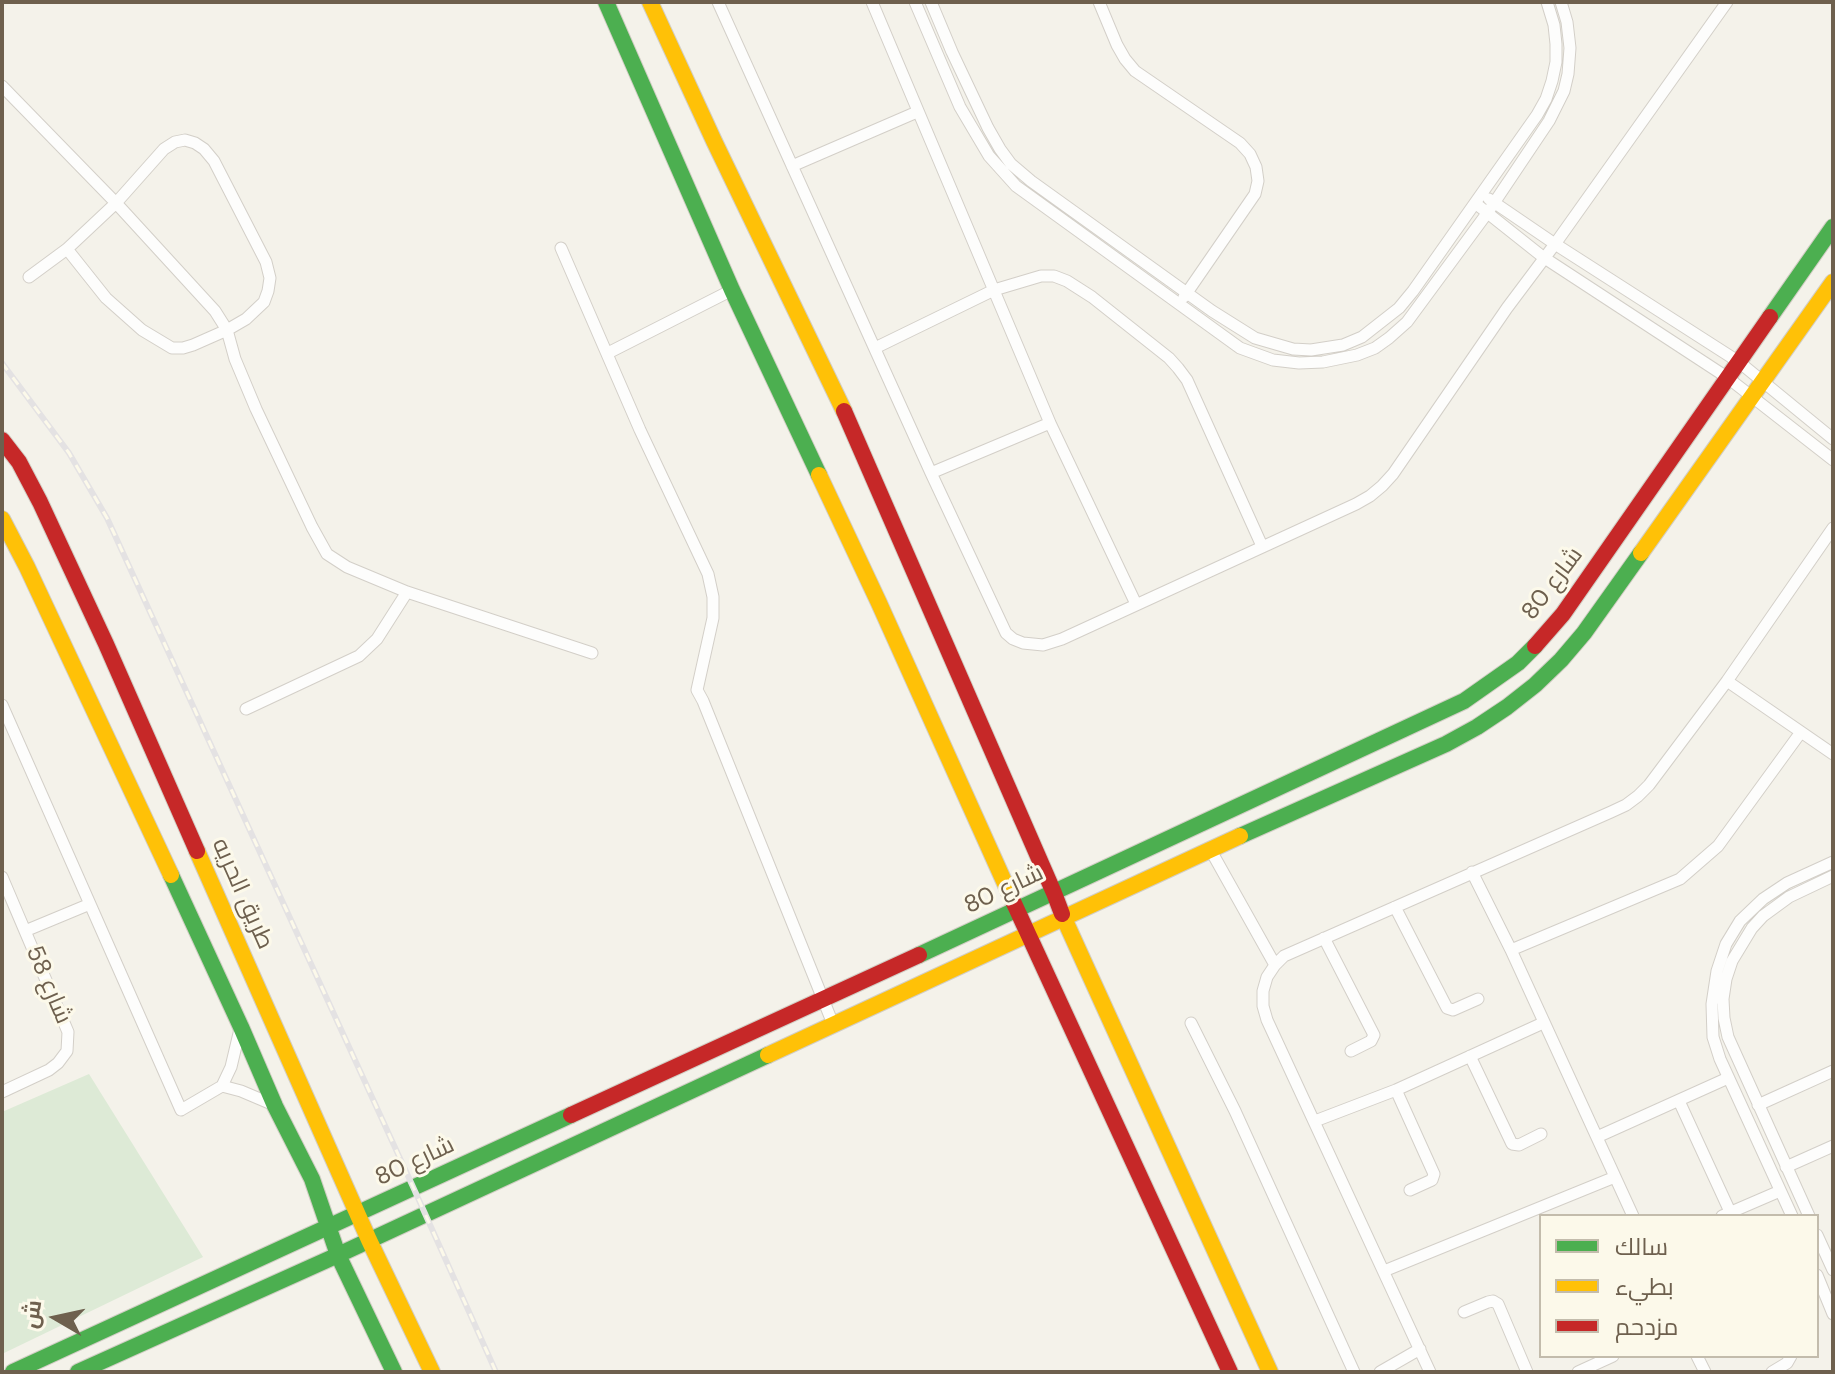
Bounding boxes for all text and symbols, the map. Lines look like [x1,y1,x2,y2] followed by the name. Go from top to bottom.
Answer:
[1516,542,1590,626] street label: شارع 80
[205,834,279,954] street label: طريق الحريه
[960,859,1048,921] street label: شارع 80
[19,942,77,1028] street label: شارع 58
[371,1131,459,1193] street label: شارع 80
[1539,1214,1819,1358] legend
[1615,1231,1668,1262] text: سالك
[1615,1271,1674,1302] text: بطيء
[16,1278,96,1358] north arrow
[15,1298,48,1330] text: ش
[1615,1311,1678,1342] text: مزدحم

